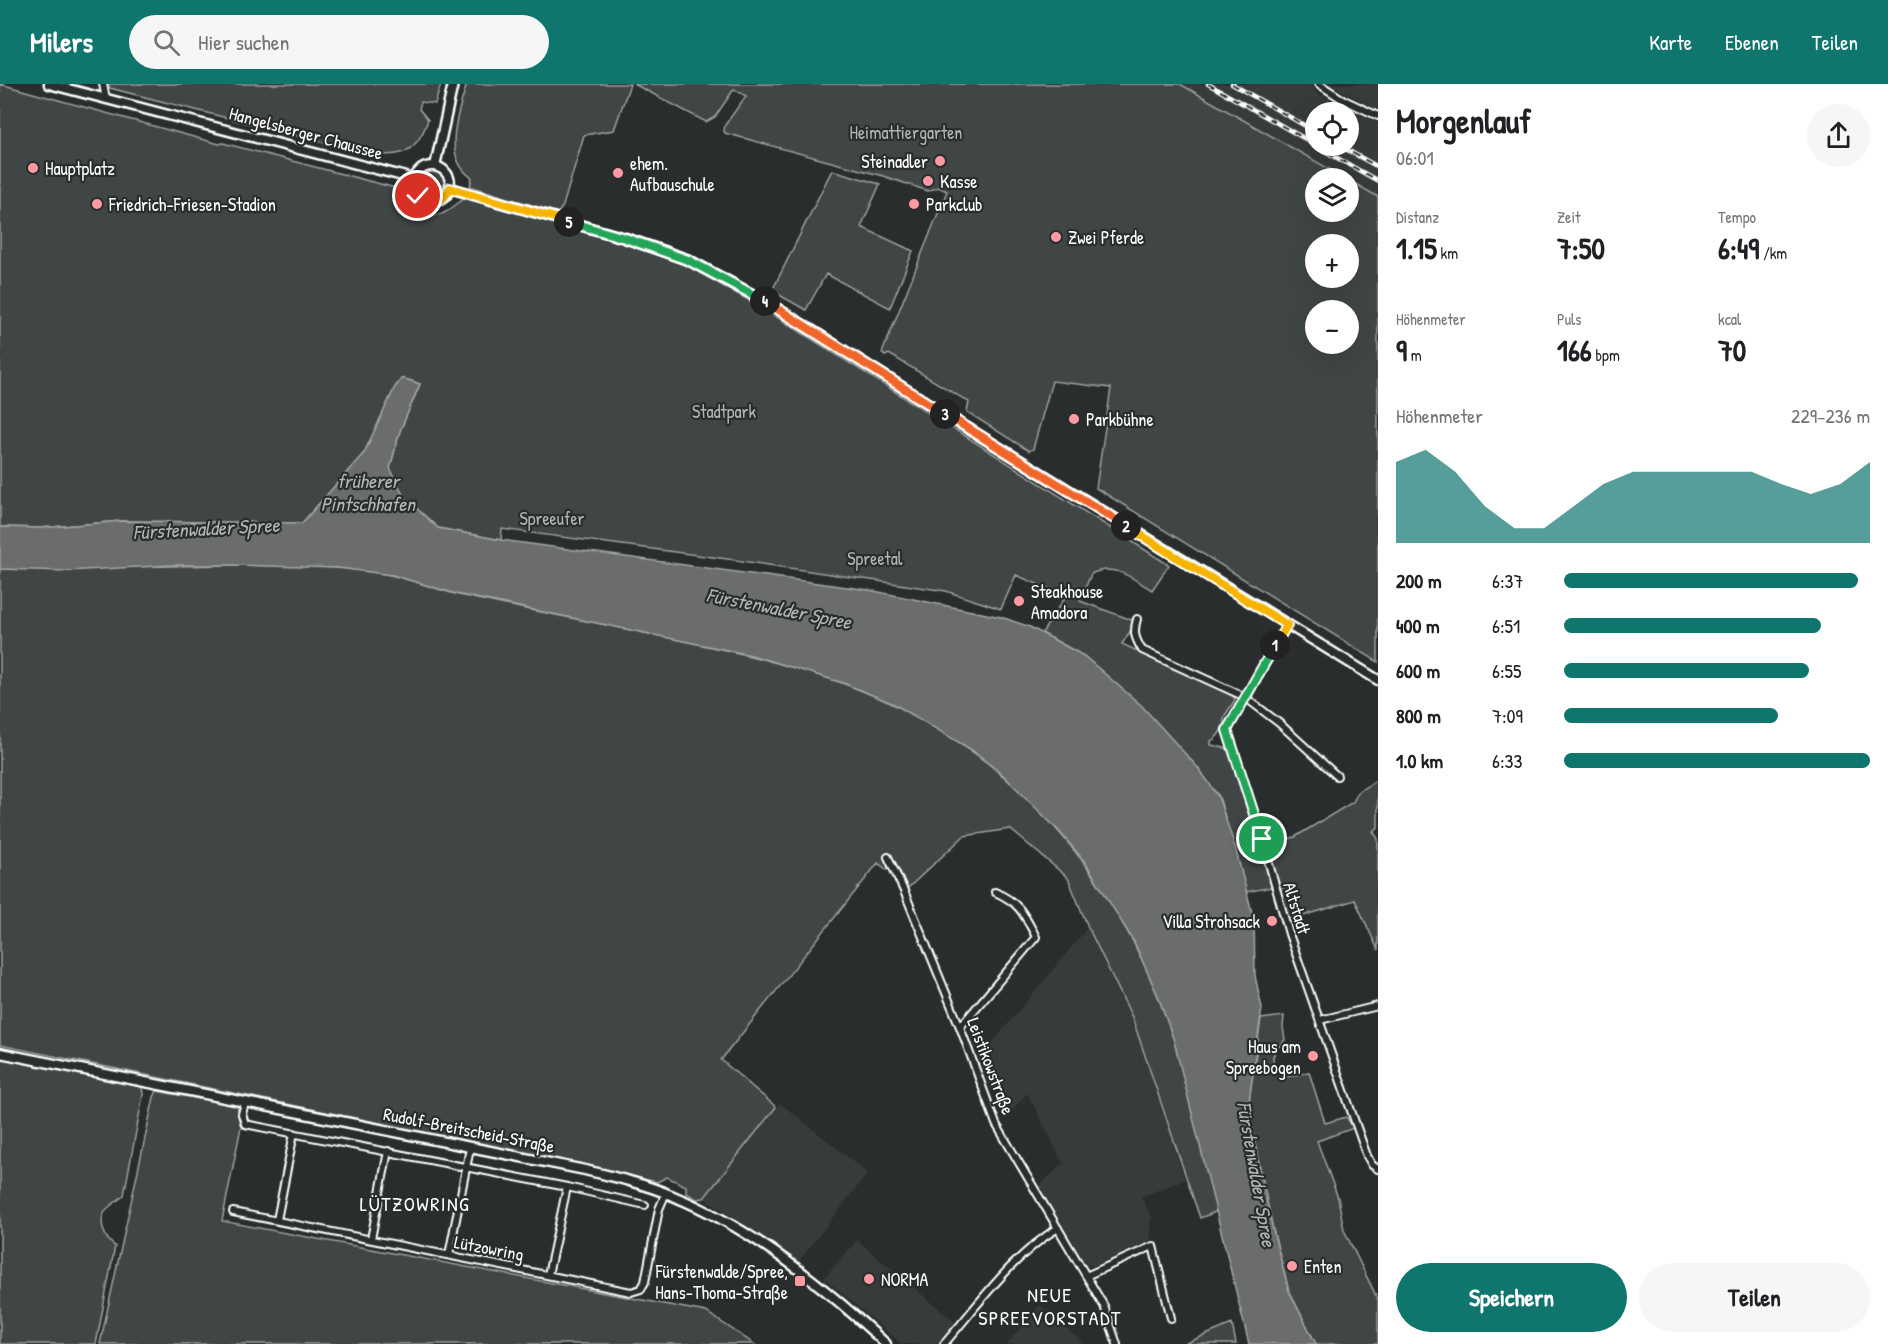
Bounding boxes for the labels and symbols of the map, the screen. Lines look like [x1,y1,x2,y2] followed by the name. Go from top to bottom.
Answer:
[226,100,386,166] street label: Hangelsberger Chaussee
[850,120,962,145] park label: Heimattiergarten
[861,149,928,174] place label: Steinadler
[630,151,715,197] place label: ehem. Aufbauschule
[933,154,947,168] marker: Steinadler
[45,156,115,181] place label: Hauptplatz
[26,161,40,175] marker: Hauptplatz
[611,166,625,180] marker: ehem. Aufbauschule
[940,169,978,194] place label: Kasse
[392,170,443,221] pin
[921,174,935,188] marker: Kasse
[108,192,276,217] place label: Friedrich-Friesen-Stadion
[926,192,983,217] place label: Parkclub
[90,197,104,211] marker: Friedrich-Friesen-Stadion
[907,197,921,211] marker: Parkclub
[554,207,584,237] pin: 5
[1068,225,1144,250] place label: Zwei Pferde
[1049,230,1063,244] marker: Zwei Pferde
[750,286,780,316] pin: 4
[692,399,756,424] park label: Stadtpark
[930,399,960,429] pin: 3
[1086,407,1154,432] place label: Parkbühne
[1067,412,1081,426] marker: Parkbühne
[321,467,417,517] water label: früherer Pintschhafen
[520,506,585,531] park label: Spreeufer
[132,511,281,546] water label: Fürstenwalder Spree
[1111,511,1141,541] pin: 2
[847,546,903,571] park label: Spreetal
[1031,579,1103,625] place label: Steakhouse Amadora
[704,581,855,636] water label: Fürstenwalder Spree
[1012,594,1026,608] marker: Steakhouse Amadora
[1260,630,1290,660] pin: 1
[1236,813,1287,864] pin
[1277,879,1317,938] street label: Altstadt
[1162,909,1261,934] place label: Villa Strohsack
[1265,914,1279,928] marker: Villa Strohsack
[961,1014,1021,1118] street label: Leistikowstraße
[1226,1034,1301,1080] place label: Haus am Spreebogen
[1306,1049,1320,1063] marker: Haus am Spreebogen
[1230,1099,1283,1250] water label: Fürstenwalder Spree
[381,1101,557,1159] street label: Rudolf-Breitscheid-Straße
[360,1190,470,1217] district label: LÜTZOWRING
[452,1229,526,1267] street label: Lützowring
[1304,1254,1342,1279] place label: Enten
[655,1259,788,1305] place label: Fürstenwalde/Spree, Hans-Thoma-Straße
[1285,1259,1299,1273] marker: Enten
[881,1267,928,1292] place label: NORMA
[862,1272,876,1286] marker: NORMA
[793,1274,807,1288] marker: Fürstenwalde/Spree, Hans-Thoma-Straße
[978,1281,1122,1331] district label: NEUE SPREEVORSTADT

